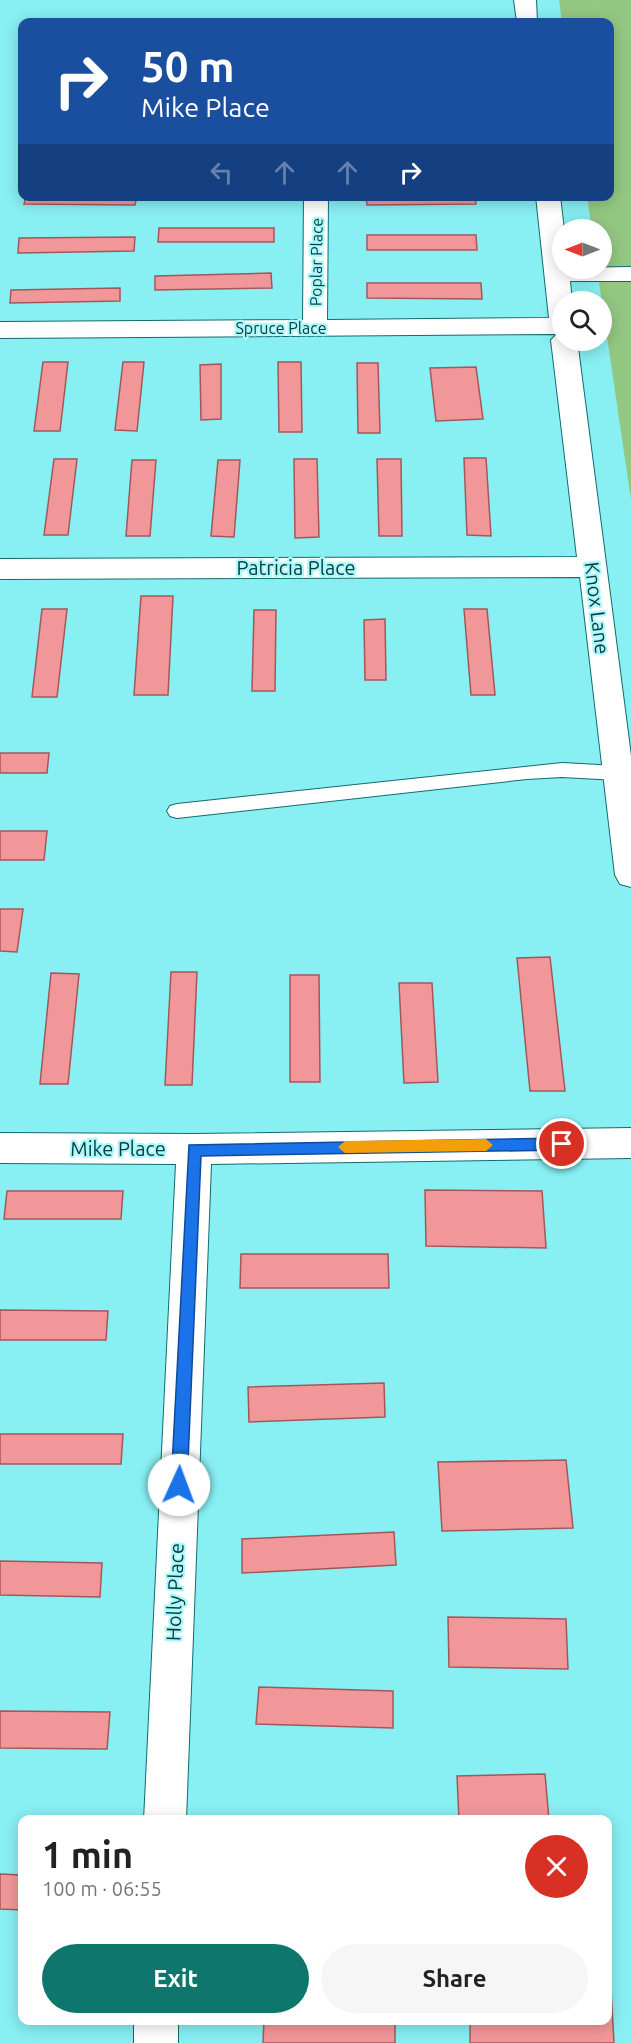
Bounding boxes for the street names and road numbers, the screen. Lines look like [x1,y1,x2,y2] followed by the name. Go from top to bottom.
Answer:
[306,218,326,306] street label: Poplar Place
[235,319,327,337] street label: Spruce Place
[236,556,356,579] street label: Patricia Place
[580,561,615,655] street label: Knox Lane
[70,1137,166,1160] street label: Mike Place
[161,1543,188,1641] street label: Holly Place

